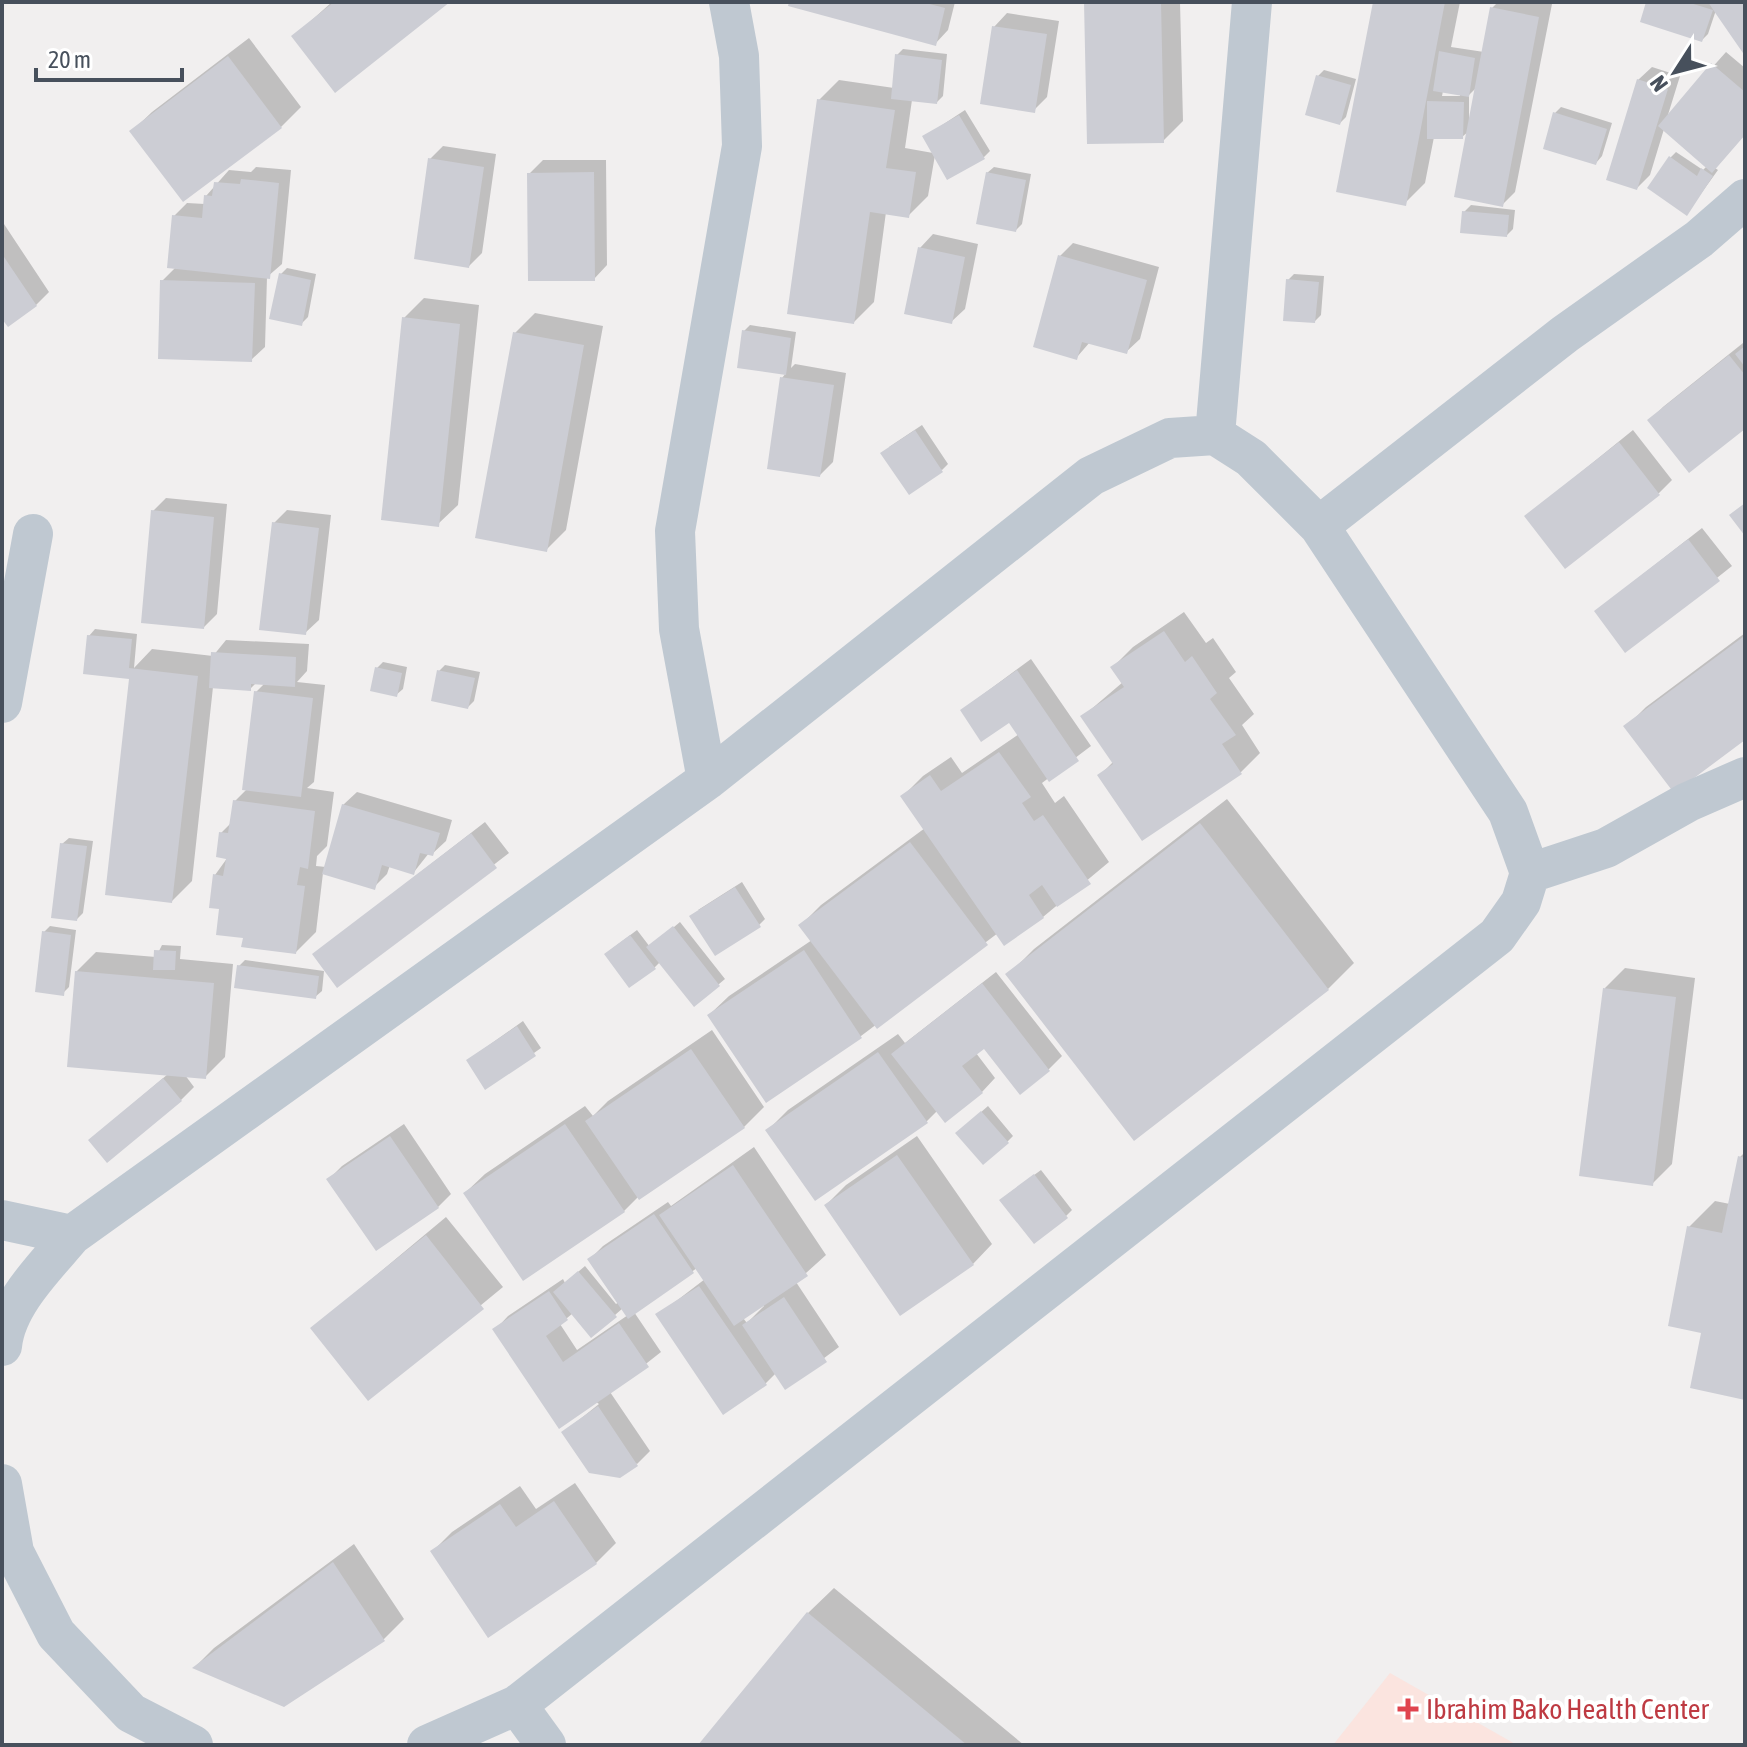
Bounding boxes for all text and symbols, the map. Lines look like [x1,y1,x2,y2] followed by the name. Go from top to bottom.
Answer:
[36,32,182,82] scale bar
[1635,32,1715,112] north arrow
[48,46,91,73] text: 20 m
[1644,71,1673,97] text: N
[1426,1693,1709,1725] place label: Ibrahim Bako Health Center
[1397,1698,1419,1720] marker: Ibrahim Bako Health Center

